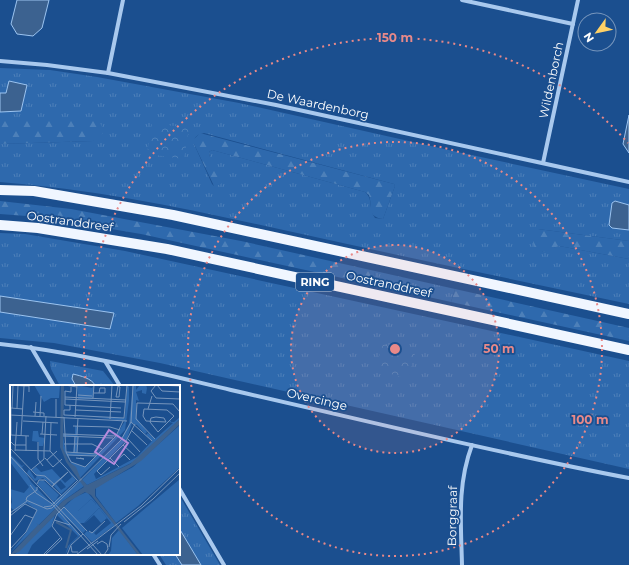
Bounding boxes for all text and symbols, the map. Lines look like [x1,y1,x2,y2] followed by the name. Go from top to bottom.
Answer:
[577,12,617,52] north arrow
[377,30,413,45] text: 150 m
[580,30,597,45] text: N
[536,40,566,120] street label: Wildenborch
[266,86,370,122] street label: De Waardenborg
[26,207,115,235] street label: Oostranddreef
[345,268,434,301] street label: Oostranddreef
[296,273,334,291] road number: RING
[483,341,515,356] text: 50 m
[388,342,402,356] centre of rings
[10,385,180,555] inset map
[285,385,349,413] street label: Overcinge
[572,412,608,427] text: 100 m
[444,485,460,546] street label: Borggraaf

